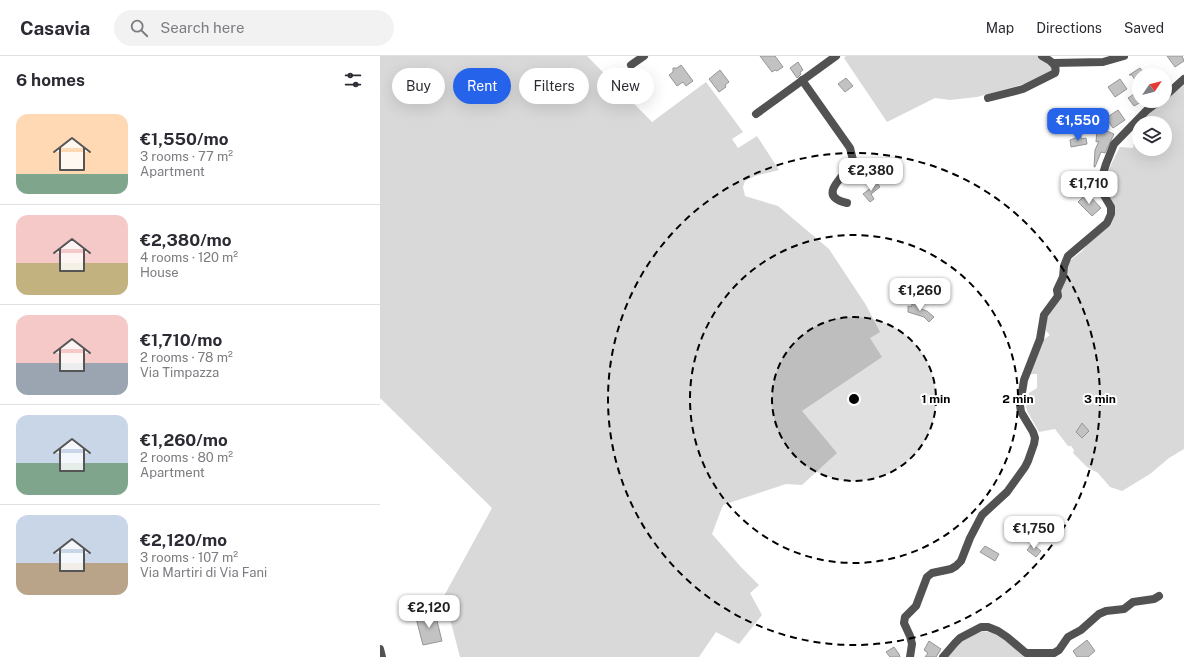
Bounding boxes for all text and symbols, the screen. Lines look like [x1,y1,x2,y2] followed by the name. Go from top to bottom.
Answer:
[114,10,394,46] search box
[20,17,90,39] text: Casavia
[128,17,150,39] icon: search
[160,19,245,36] text: Search here
[986,20,1014,36] text: Map
[1036,20,1102,36] text: Directions
[1124,20,1164,36] text: Saved
[392,68,445,104] chip: Buy
[453,68,511,104] chip: Rent
[519,68,589,104] chip: Filters
[597,68,654,104] chip: New
[1132,68,1172,108] north arrow
[1132,68,1172,156] map controls
[342,69,364,91] icon: filters
[16,70,85,90] text: 6 homes
[1045,108,1111,142] pin: €1,550
[1056,113,1100,128] text: €1,550
[1132,116,1172,156] button: layers
[140,129,228,149] text: €1,550/mo
[48,130,96,178] icon: home
[140,149,233,164] text: 3 rooms · 77 m²
[838,158,904,192] pin: €2,380
[848,163,894,178] text: €2,380
[140,164,205,179] text: Apartment
[1056,171,1122,205] pin: €1,710
[1070,176,1108,191] text: €1,710
[140,230,232,250] text: €2,380/mo
[48,231,96,279] icon: home
[140,250,238,265] text: 4 rooms · 120 m²
[140,265,179,280] text: House
[887,278,953,312] pin: €1,260
[898,283,942,298] text: €1,260
[140,330,222,350] text: €1,710/mo
[48,331,96,379] icon: home
[140,350,233,365] text: 2 rooms · 78 m²
[140,365,219,380] text: Via Timpazza
[847,392,861,406] centre of rings
[922,392,950,406] text: 1 min
[1002,392,1034,406] text: 2 min
[1084,392,1116,406] text: 3 min
[140,430,228,450] text: €1,260/mo
[48,431,96,479] icon: home
[140,450,233,465] text: 2 rooms · 80 m²
[140,465,205,480] text: Apartment
[1001,516,1067,550] pin: €1,750
[1013,521,1055,536] text: €1,750
[140,530,227,550] text: €2,120/mo
[48,531,96,579] icon: home
[140,550,238,565] text: 3 rooms · 107 m²
[140,565,267,580] text: Via Martiri di Via Fani
[396,595,462,629] pin: €2,120
[408,600,450,615] text: €2,120

